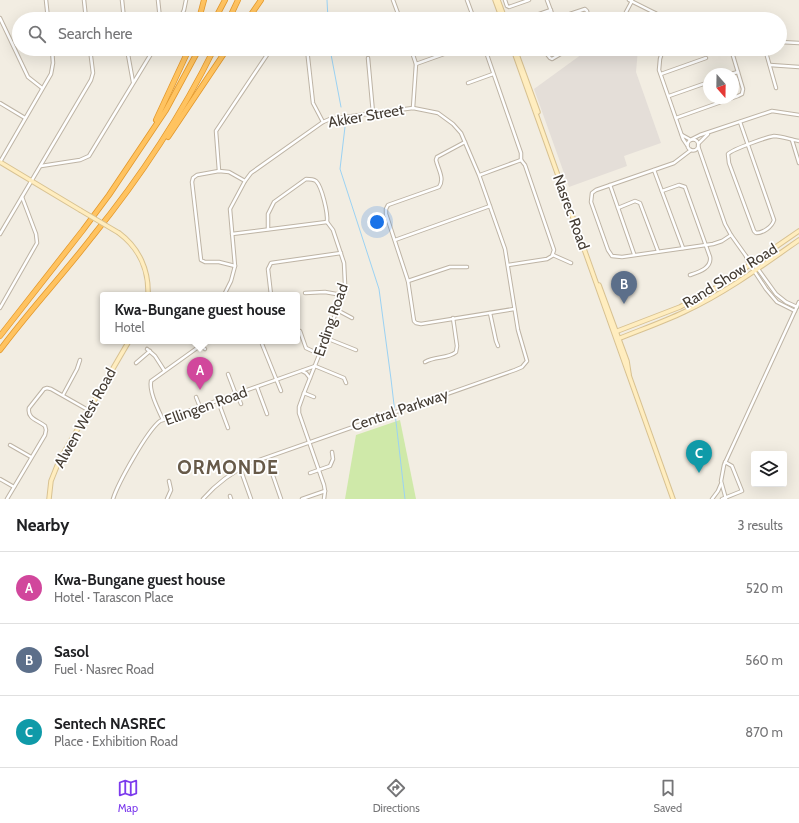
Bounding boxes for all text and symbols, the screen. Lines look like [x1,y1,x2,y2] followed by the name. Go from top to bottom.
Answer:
[12,12,787,56] search box
[26,23,48,45] icon: search
[58,25,133,43] text: Search here
[703,68,739,104] north arrow
[327,100,405,132] street label: Akker Street
[549,172,593,252] street label: Nasrec Road
[367,212,387,232] your location
[679,240,781,312] street label: Rand Show Road
[611,271,637,304] pin: B
[310,281,352,359] street label: Erding Road
[100,292,300,344] popup
[114,301,286,319] text: Kwa-Bungane guest house
[114,319,145,335] text: Hotel
[187,357,213,390] pin: A
[50,365,120,471] street label: Alwen West Road
[162,383,250,429] street label: Ellingen Road
[349,385,451,435] street label: Central Parkway
[686,440,712,473] pin: C
[751,451,787,487] map controls
[751,451,787,487] button: layers
[177,456,279,479] district label: ORMONDE
[16,515,69,535] text: Nearby
[737,517,783,533] text: 3 results
[54,571,225,589] text: Kwa-Bungane guest house
[25,580,33,596] text: A
[746,580,783,596] text: 520 m
[54,589,173,605] text: Hotel · Tarascon Place
[54,643,89,661] text: Sasol
[25,652,33,668] text: B
[745,652,783,668] text: 560 m
[54,661,154,677] text: Fuel · Nasrec Road
[54,715,166,733] text: Sentech NASREC
[25,724,33,740] text: C
[745,724,783,740] text: 870 m
[54,733,178,749] text: Place · Exhibition Road
[117,777,139,815] tab: Map
[373,777,420,815] tab: Directions
[654,777,682,815] tab: Saved

